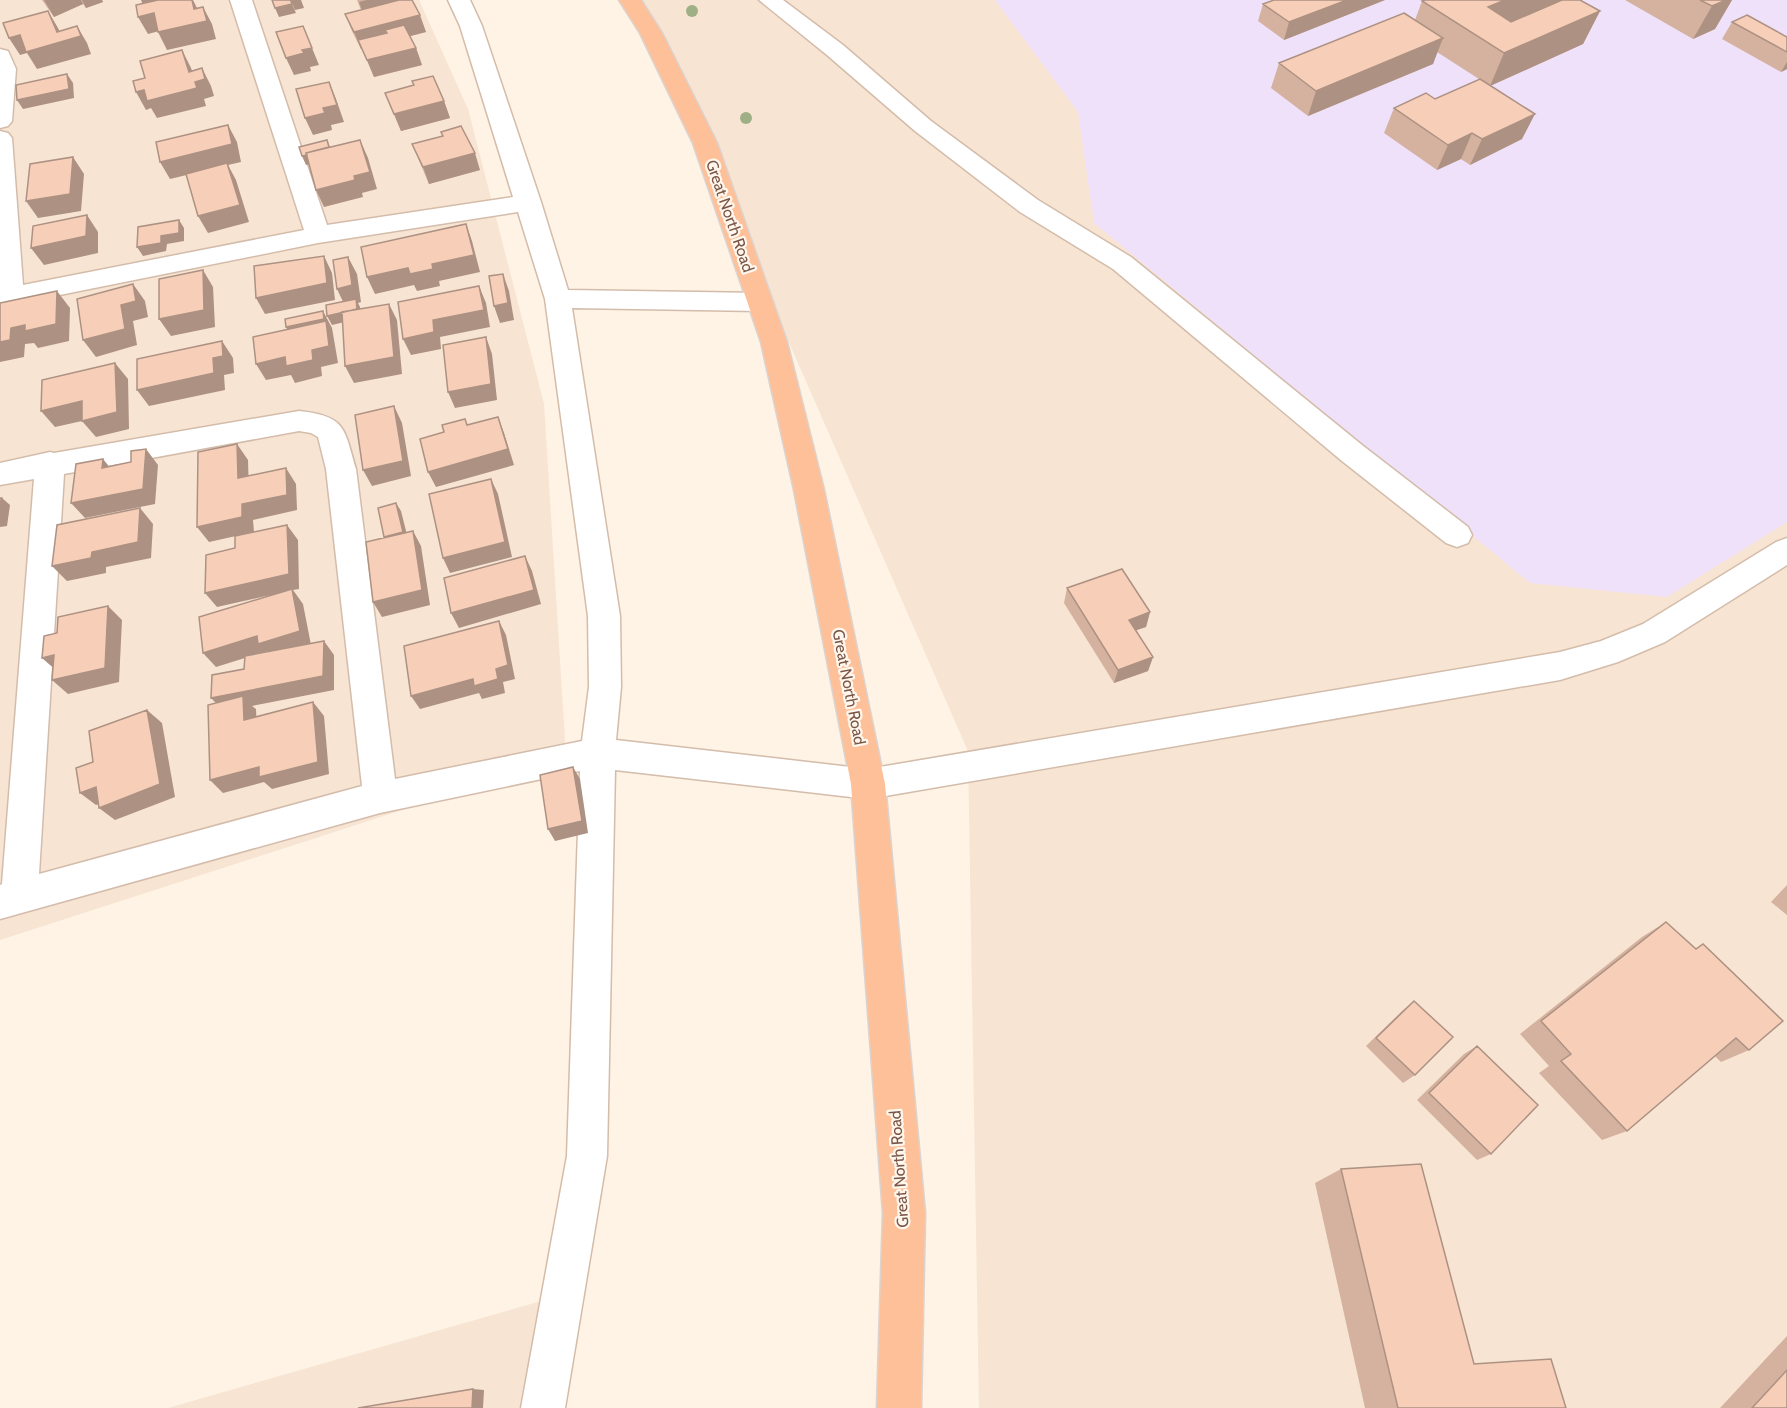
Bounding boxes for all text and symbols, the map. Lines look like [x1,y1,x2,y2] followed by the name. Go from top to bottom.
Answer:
[702,157,758,275] street label: Great North Road
[828,628,870,746] street label: Great North Road
[885,1110,913,1228] street label: Great North Road

